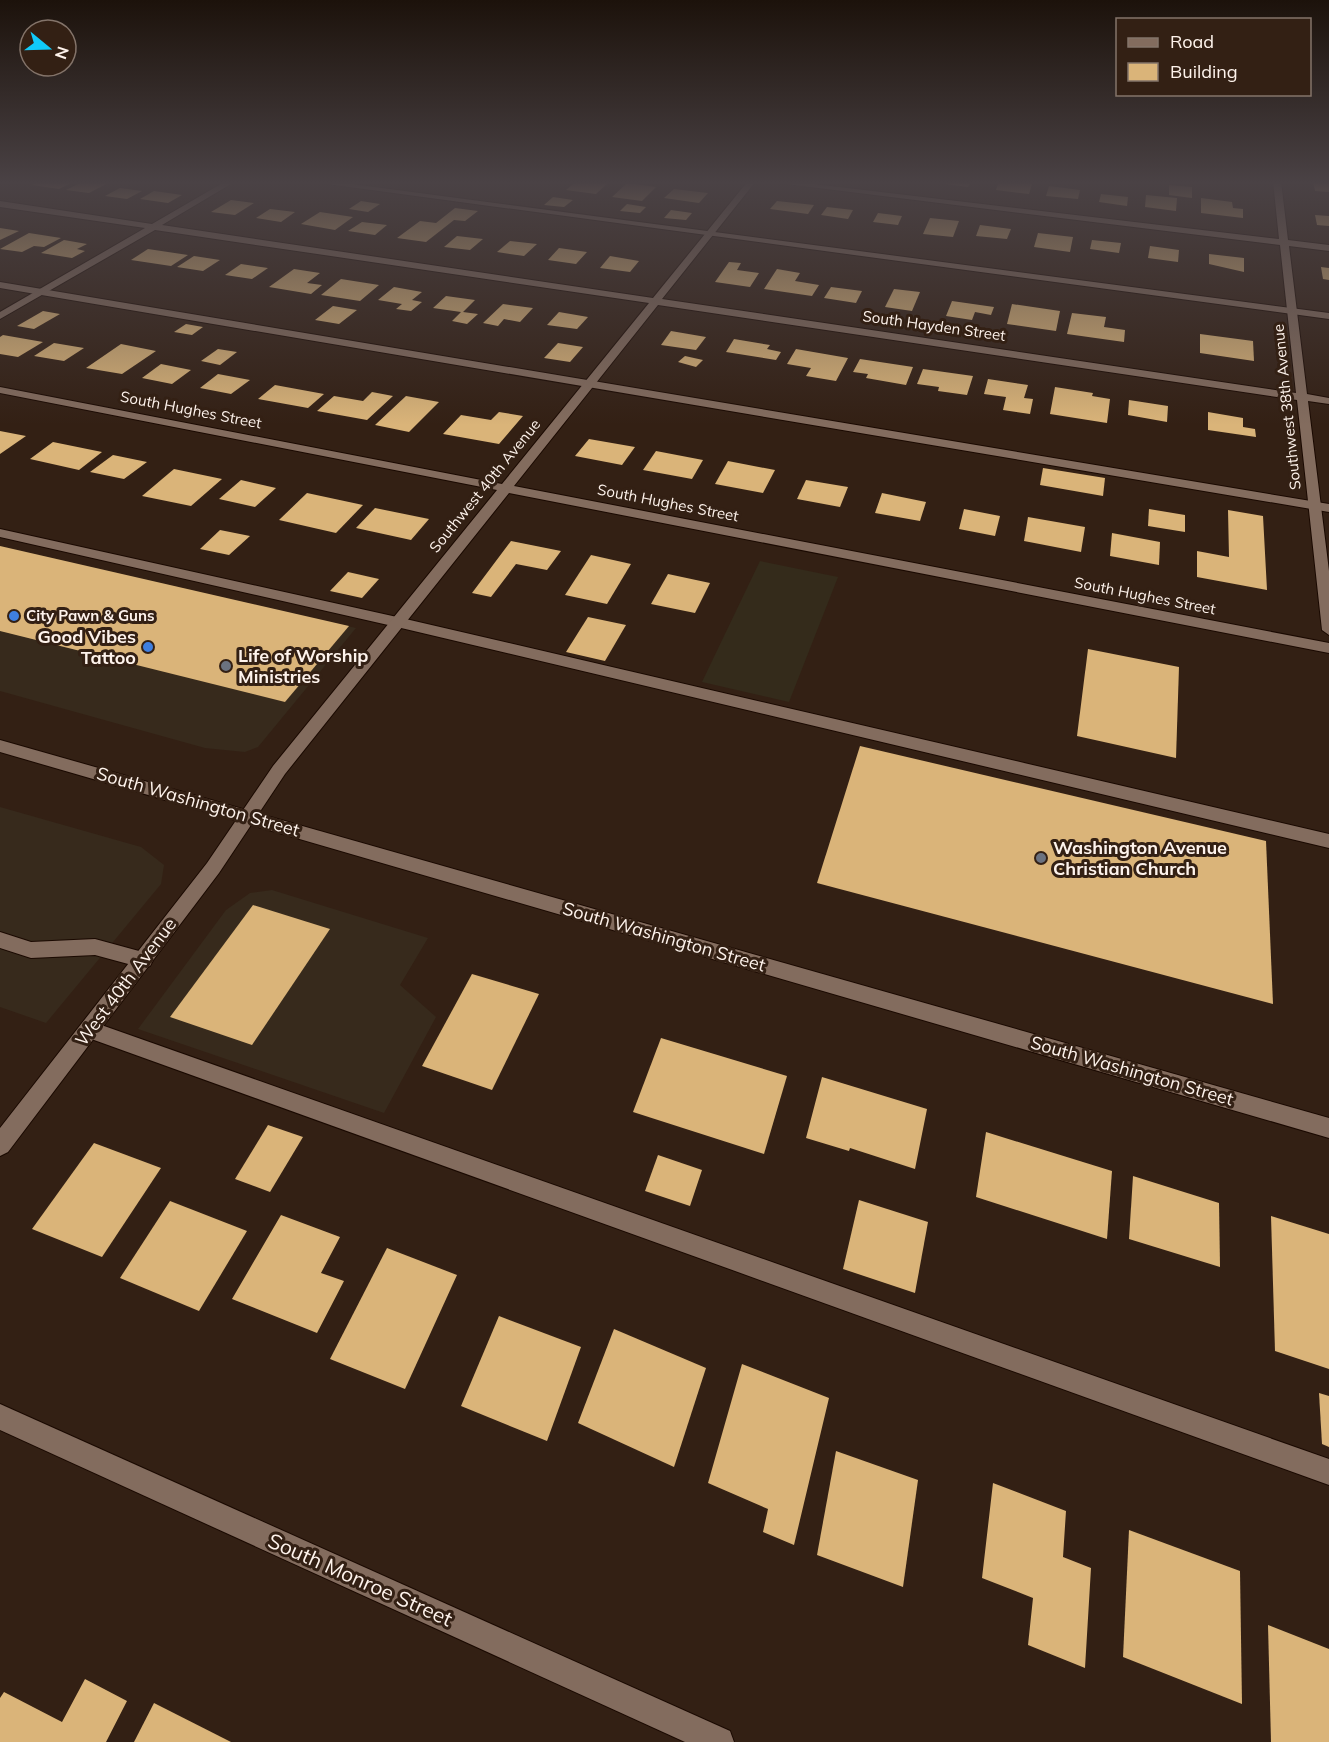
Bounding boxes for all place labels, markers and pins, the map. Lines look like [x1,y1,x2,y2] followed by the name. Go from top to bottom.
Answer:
[26,606,155,625] place label: City Pawn & Guns
[7,609,21,623] marker: City Pawn & Guns
[38,625,136,669] place label: Good Vibes Tattoo
[141,640,155,654] marker: Good Vibes Tattoo
[238,644,369,688] place label: Life of Worship Ministries
[219,659,233,673] marker: Life of Worship Ministries
[1053,836,1227,880] place label: Washington Avenue Christian Church
[1034,851,1048,865] marker: Washington Avenue Christian Church

